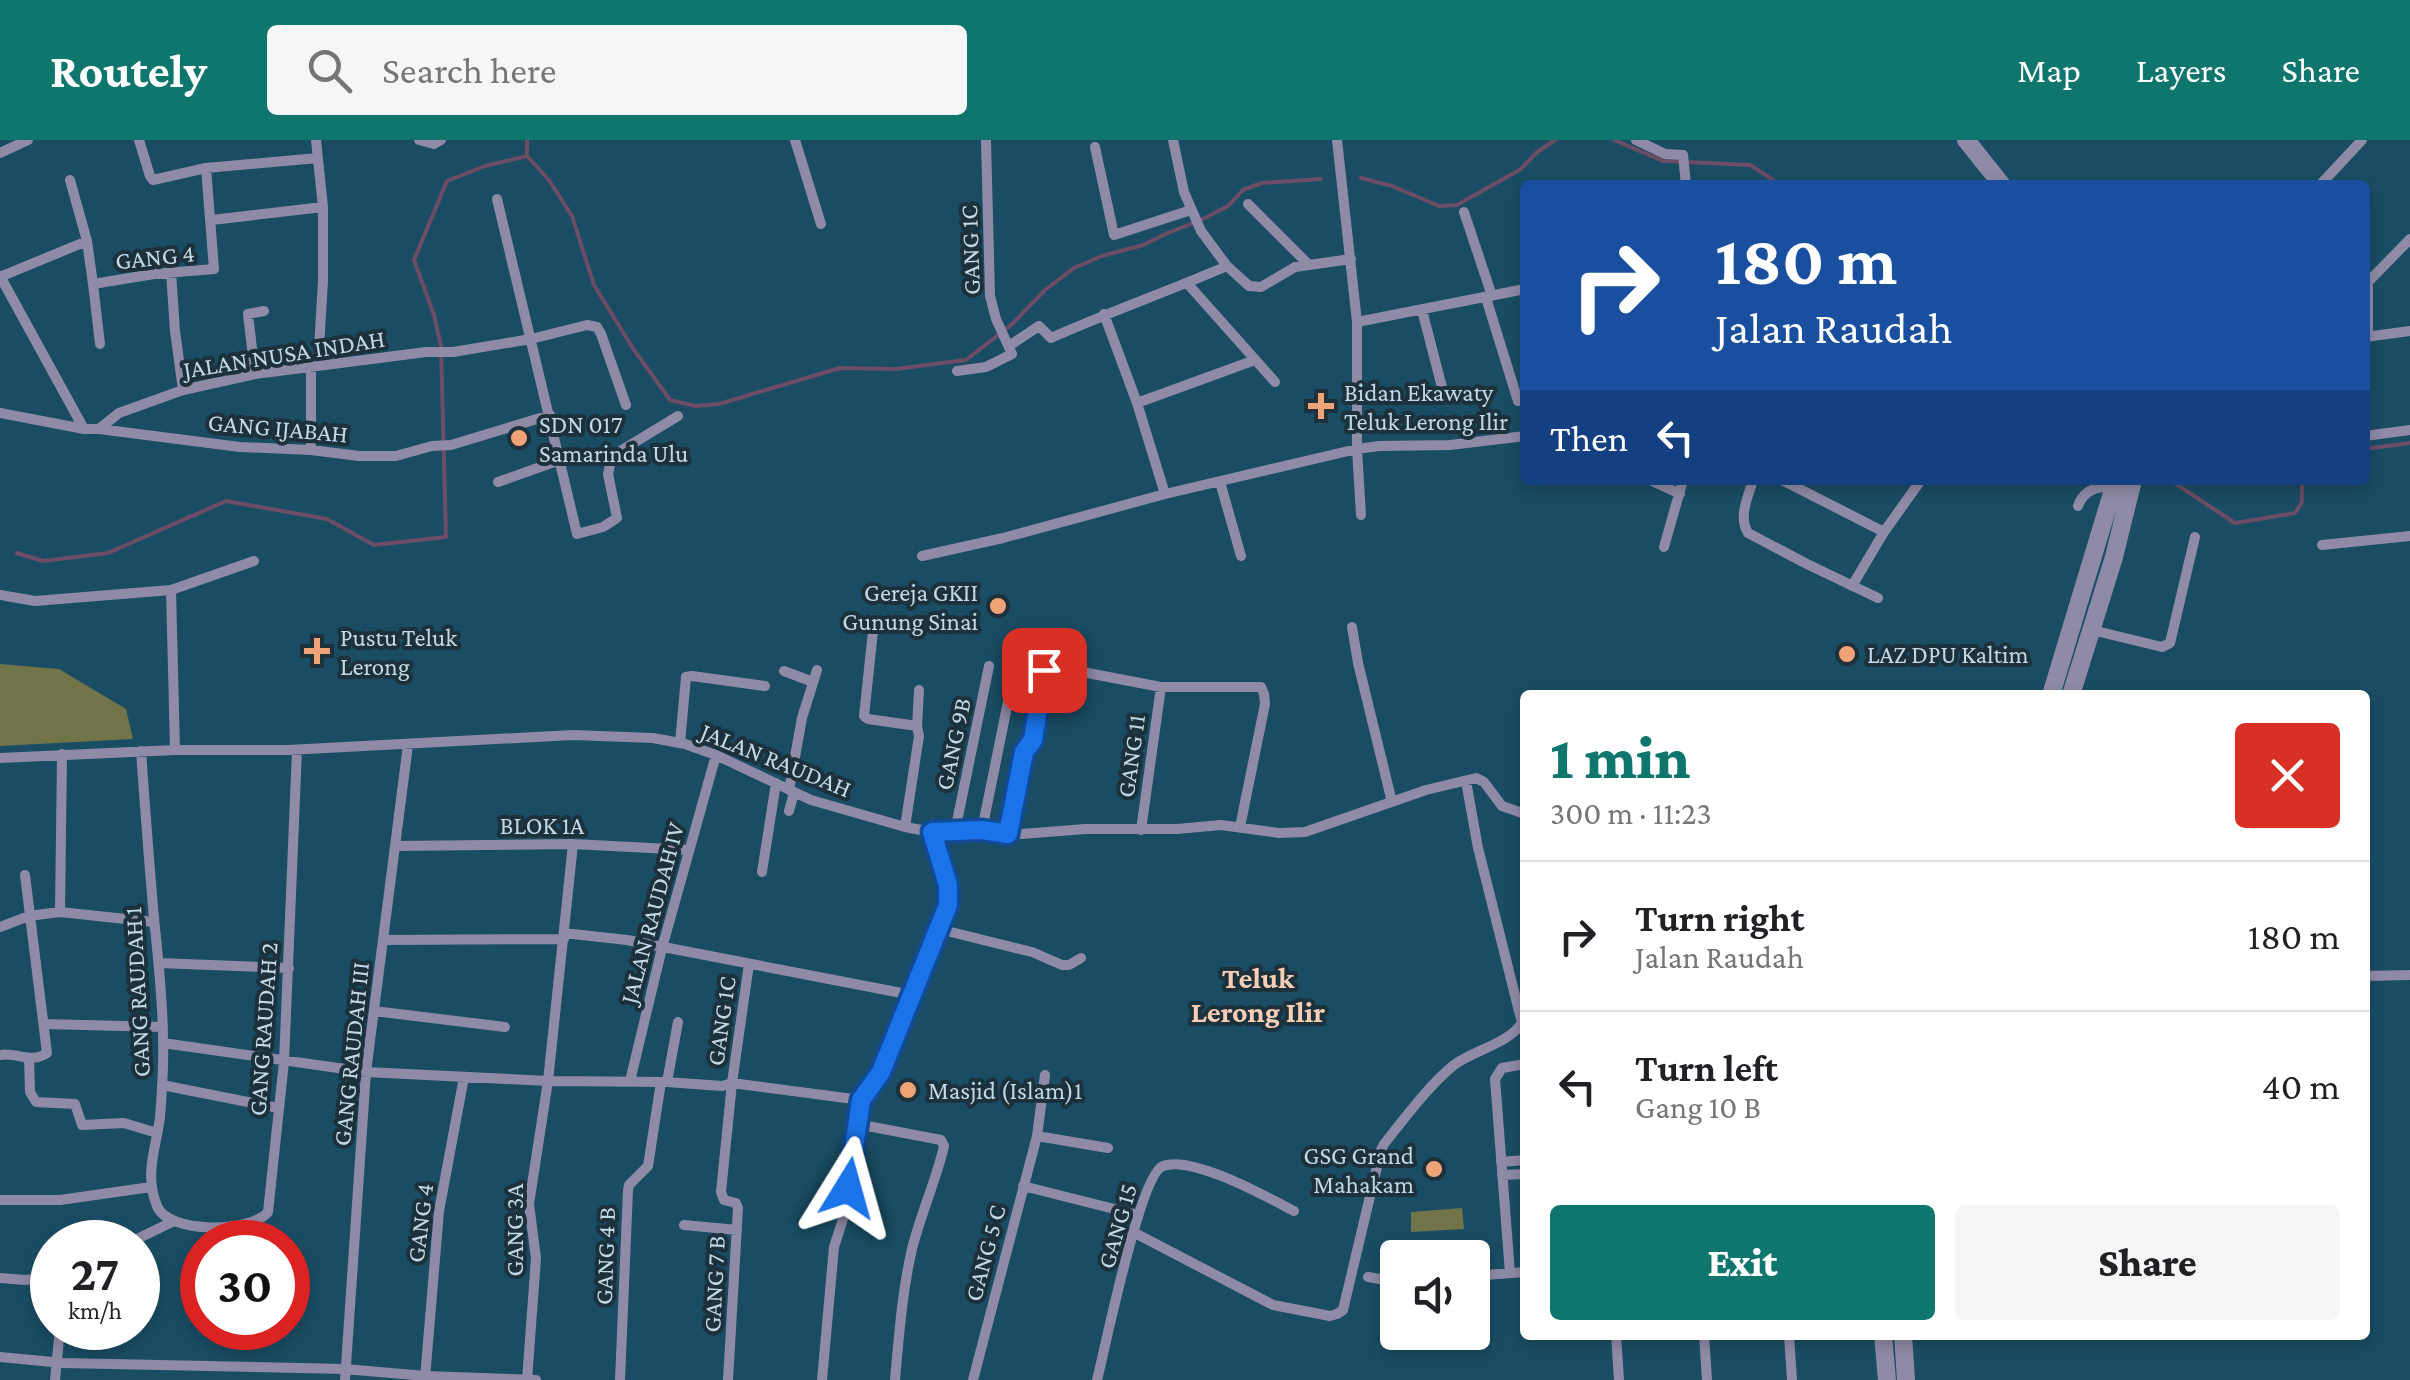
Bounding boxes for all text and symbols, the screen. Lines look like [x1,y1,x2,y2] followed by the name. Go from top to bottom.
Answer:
[267,25,967,115] search box
[302,43,357,98] icon: search
[50,44,207,97] text: Routely
[382,49,556,91] text: Search here
[2017,51,2081,90] text: Map
[2136,51,2227,90] text: Layers
[2282,51,2360,90] text: Share
[955,204,985,295] street label: GANG 1C
[1550,220,1680,350] icon: right
[1715,221,1897,299] text: 180 m
[114,239,196,275] street label: GANG 4
[1715,303,1952,353] text: Jalan Raudah
[179,325,387,385] street label: JALAN NUSA INDAH
[1344,379,1508,436] place label: Bidan Ekawaty Teluk Lerong Ilir
[1308,393,1334,419] marker: Bidan Ekawaty Teluk Lerong Ilir
[207,408,349,449] street label: GANG IJABAH
[1648,410,1703,465] icon: left
[539,411,688,467] place label: SDN 017 Samarinda Ulu
[1550,417,1628,459] text: Then
[508,427,530,449] marker: SDN 017 Samarinda Ulu
[842,579,978,636] place label: Gereja GKII Gunung Sinai
[987,595,1009,617] marker: Gereja GKII Gunung Sinai
[340,624,457,681] place label: Pustu Teluk Lerong
[1002,628,1087,713] pin
[304,638,330,664] marker: Pustu Teluk Lerong
[1867,641,2029,668] place label: LAZ DPU Kaltim
[1017,643,1072,698] icon: arrive
[1836,643,1858,665] marker: LAZ DPU Kaltim
[930,696,976,792] street label: GANG 9B
[1112,713,1150,799] street label: GANG 11
[695,717,855,803] street label: JALAN RAUDAH
[2235,723,2340,828] button: close
[1550,724,1690,791] text: 1 min
[1550,795,1712,831] text: 300 m · 11:23
[500,812,585,839] street label: BLOK 1A
[614,819,690,1009] street label: JALAN RAUDAH IV
[1635,897,1804,939] text: Turn right
[119,906,155,1078] street label: GANG RAUDAH 1
[1550,909,1605,964] icon: right
[2248,915,2340,957] text: 180 m
[1635,939,1804,975] text: Jalan Raudah
[243,941,283,1117] street label: GANG RAUDAH 2
[328,961,374,1147] street label: GANG RAUDAH III
[1191,961,1325,1028] district label: Teluk Lerong Ilir
[701,974,741,1067] street label: GANG 1C
[1635,1047,1778,1089] text: Turn left
[1550,1059,1605,1114] icon: left
[2261,1065,2340,1107] text: 40 m
[928,1077,1082,1105] place label: Masjid (Islam)1
[897,1079,919,1101] marker: Masjid (Islam)1
[1635,1089,1761,1125] text: Gang 10 B
[796,1136,900,1240] position arrow
[1304,1142,1414,1198] place label: GSG Grand Mahakam
[1423,1158,1445,1180] marker: GSG Grand Mahakam
[1092,1180,1142,1272] street label: GANG 15
[402,1182,438,1264] street label: GANG 4
[501,1183,528,1276] street label: GANG 3A
[959,1202,1011,1304] street label: GANG 5 C
[1550,1205,1935,1320] button: Exit
[1955,1205,2340,1320] button: Share
[590,1206,620,1306] street label: GANG 4 B
[180,1220,310,1350] speed limit sign: 30
[698,1235,730,1333] street label: GANG 7 B
[1380,1240,1490,1350] map controls
[1380,1240,1490,1350] button: sound
[71,1245,119,1301] text: 27
[68,1297,122,1324] text: km/h

